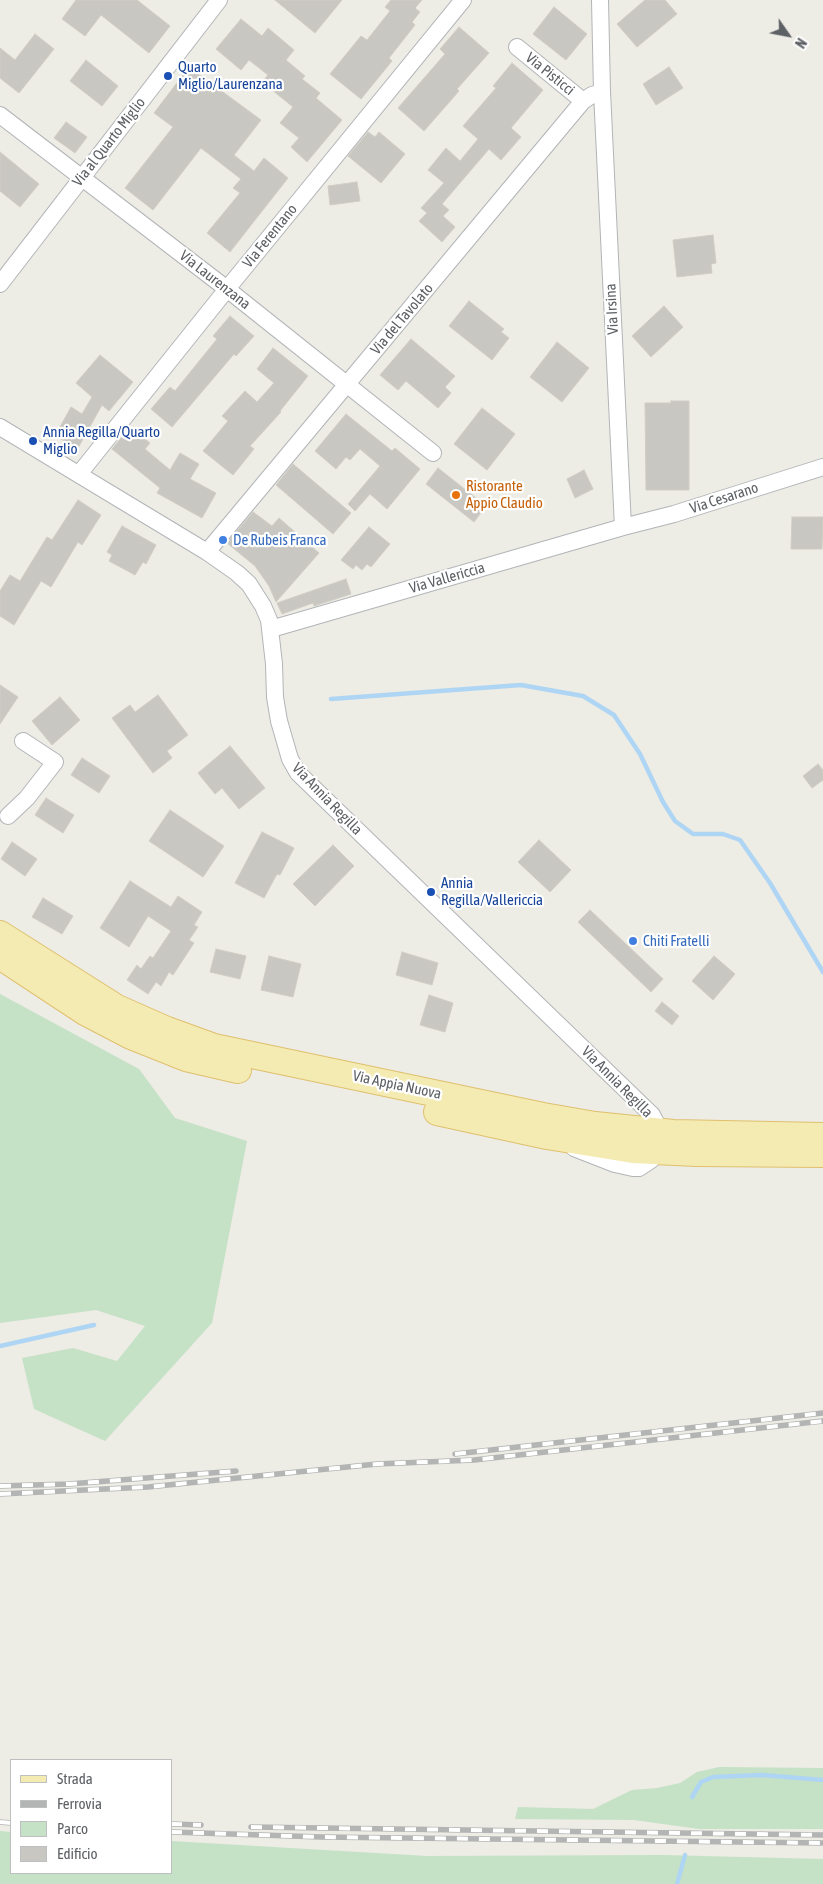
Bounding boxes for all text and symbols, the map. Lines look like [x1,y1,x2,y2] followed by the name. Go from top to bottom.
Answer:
[763,10,813,60] north arrow
[792,35,810,51] text: N
[522,49,578,99] street label: Via Pisticci
[178,58,283,93] place label: Quarto Miglio/Laurenzana
[162,70,174,82] marker: Quarto Miglio/Laurenzana
[69,94,149,190] street label: Via al Quarto Miglio
[239,201,301,271] street label: Via Ferentano
[176,247,254,313] street label: Via Laurenzana
[367,280,437,358] street label: Via del Tavolato
[602,283,622,335] street label: Via Irsina
[43,423,160,458] place label: Annia Regilla/Quarto Miglio
[27,435,39,447] marker: Annia Regilla/Quarto Miglio
[466,477,543,512] place label: Ristorante Appio Claudio
[687,478,761,518] street label: Via Cesarano
[450,489,462,501] marker: Ristorante Appio Claudio
[233,531,326,549] place label: De Rubeis Franca
[217,534,229,546] marker: De Rubeis Franca
[407,559,487,597] street label: Via Vallericcia
[288,759,366,839] street label: Via Annia Regilla
[441,874,543,909] place label: Annia Regilla/Vallericcia
[425,886,437,898] marker: Annia Regilla/Vallericcia
[643,932,710,950] place label: Chiti Fratelli
[627,935,639,947] marker: Chiti Fratelli
[578,1043,656,1121] street label: Via Annia Regilla
[351,1067,443,1103] street label: Via Appia Nuova
[10,1759,172,1874] legend
[57,1770,93,1787] text: Strada
[57,1795,102,1812] text: Ferrovia
[57,1820,88,1837] text: Parco
[57,1845,98,1862] text: Edificio

